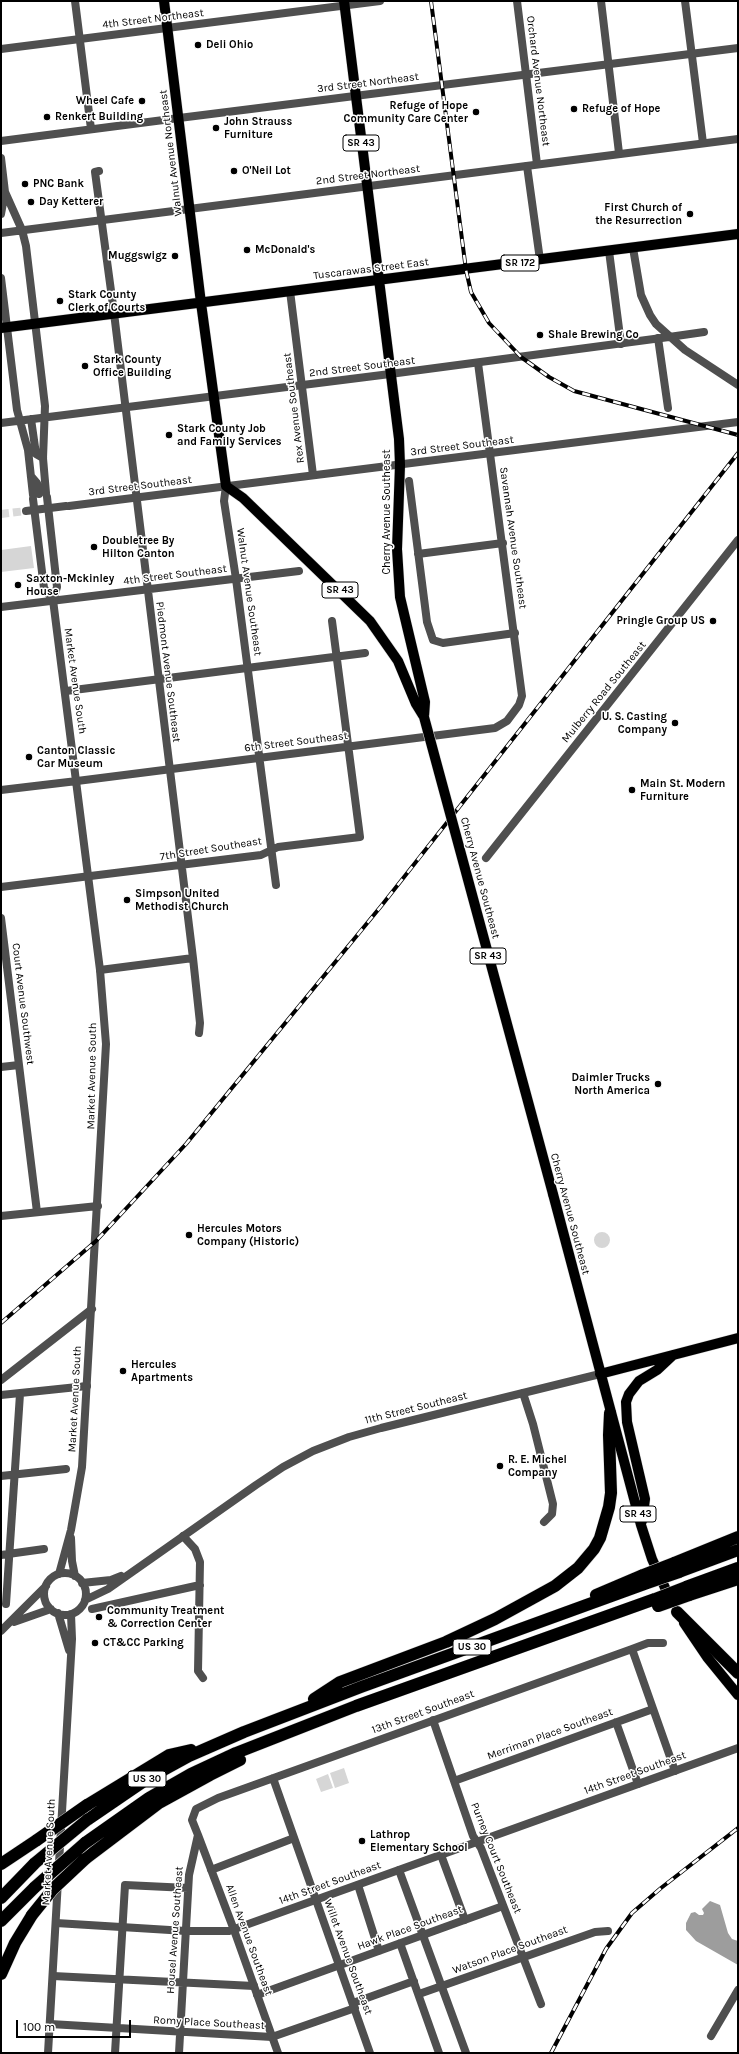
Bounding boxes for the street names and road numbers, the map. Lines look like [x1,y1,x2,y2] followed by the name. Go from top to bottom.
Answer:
[101,6,205,32] street label: 4th Street Northeast
[523,15,553,147] street label: Orchard Avenue Northeast
[316,70,420,96] street label: 3rd Street Northeast
[157,89,185,217] street label: Walnut Avenue Northeast
[343,135,379,151] road number: SR 43
[315,162,421,188] street label: 2nd Street Northeast
[312,255,430,283] street label: Tuscarawas Street East
[501,255,539,271] road number: SR 172
[281,352,307,464] street label: Rex Avenue Southeast
[308,354,416,380] street label: 2nd Street Southeast
[410,433,514,459] street label: 3rd Street Southeast
[380,449,394,575] street label: Cherry Avenue Southeast
[496,466,530,610] street label: Savannah Avenue Southeast
[88,473,192,499] street label: 3rd Street Southeast
[233,527,265,657] street label: Walnut Avenue Southeast
[123,562,227,588] street label: 4th Street Southeast
[322,582,358,598] road number: SR 43
[153,601,183,743] street label: Piedmont Avenue Southeast
[61,627,89,735] street label: Market Avenue South
[559,639,649,745] street label: Mulberry Road Southeast
[243,729,349,755] street label: 6th Street Southeast
[457,816,503,940] street label: Cherry Avenue Southeast
[159,834,263,864] street label: 7th Street Southeast
[9,942,37,1066] street label: Court Avenue Southwest
[470,948,506,964] road number: SR 43
[84,1022,100,1130] street label: Market Avenue South
[547,1152,593,1276] street label: Cherry Avenue Southeast
[66,1345,84,1453] street label: Market Avenue South
[363,1389,469,1427] street label: 11th Street Southeast
[620,1506,656,1522] road number: SR 43
[453,1639,491,1655] road number: US 30
[370,1687,476,1737] street label: 13th Street Southeast
[485,1705,615,1763] street label: Merriman Place Southeast
[582,1748,688,1798] street label: 14th Street Southeast
[128,1771,166,1787] road number: US 30
[40,1798,58,1906] street label: Market Avenue South
[468,1801,524,1915] street label: Purney Court Southeast
[277,1858,383,1908] street label: 14th Street Southeast
[164,1866,186,1994] street label: Housel Avenue Southeast
[223,1882,275,1998] street label: Allen Avenue Southeast
[321,1897,375,2017] street label: Willet Avenue Southeast
[356,1903,464,1953] street label: Hawk Place Southeast
[451,1923,569,1977] street label: Watson Place Southeast
[153,2013,265,2033] street label: Romy Place Southeast

